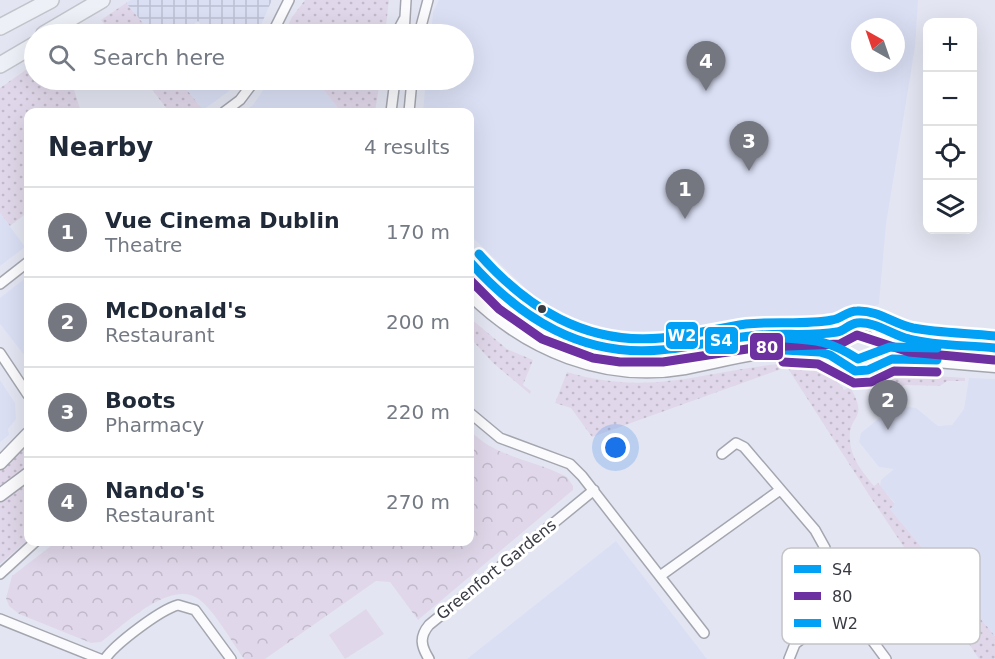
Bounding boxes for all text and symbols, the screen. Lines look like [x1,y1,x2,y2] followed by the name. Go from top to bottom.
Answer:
[851,18,905,72] north arrow
[923,18,977,234] map controls
[923,18,977,72] button: +
[24,24,474,90] search box
[45,41,78,74] icon: search
[686,42,726,91] pin: 4
[93,45,225,70] text: Search here
[923,72,977,126] button: −
[730,122,768,171] pin: 3
[923,126,977,180] button: locate
[48,132,153,162] text: Nearby
[364,135,450,159] text: 4 results
[666,170,704,219] pin: 1
[923,180,977,234] button: layers
[105,208,340,233] text: Vue Cinema Dublin
[61,220,74,244] text: 1
[386,220,450,244] text: 170 m
[105,233,182,257] text: Theatre
[105,298,247,323] text: McDonald's
[536,303,548,315] unlabelled marker
[61,310,74,334] text: 2
[386,310,450,334] text: 200 m
[665,321,699,350] line badge: W2
[105,323,215,347] text: Restaurant
[668,326,696,345] text: W2
[704,326,739,355] line badge: S4
[710,331,732,350] text: S4
[749,332,784,361] line badge: 80
[756,338,778,357] text: 80
[868,380,908,430] pin: 2
[105,388,176,413] text: Boots
[61,400,74,424] text: 3
[386,400,450,424] text: 220 m
[105,413,204,437] text: Pharmacy
[601,433,630,462] your location
[105,478,205,503] text: Nando's
[61,490,74,514] text: 4
[386,490,450,514] text: 270 m
[105,503,215,527] text: Restaurant
[433,515,560,624] street label: Greenfort Gardens
[782,548,980,644] legend
[832,560,852,579] text: S4
[832,587,852,606] text: 80
[832,614,858,633] text: W2

